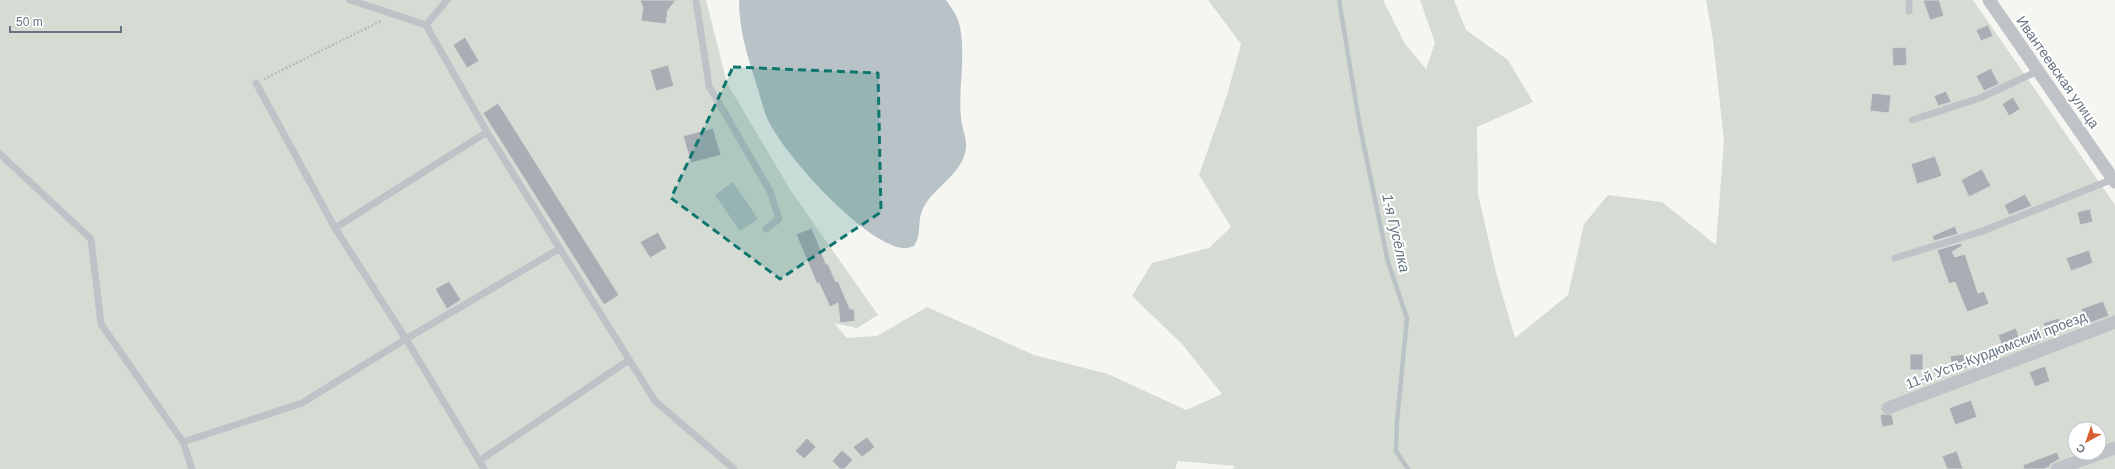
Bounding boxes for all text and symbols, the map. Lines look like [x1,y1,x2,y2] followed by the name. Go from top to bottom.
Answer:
[10,8,121,34] scale bar
[2013,13,2103,131] street label: Ивантеевская улица
[16,15,43,29] text: 50 m
[1379,192,1414,274] water label: 1-я Гусёлка
[1903,308,2089,392] street label: 11-й Усть-Курдюмский проезд
[2067,421,2107,461] north arrow
[2074,441,2087,456] text: С

